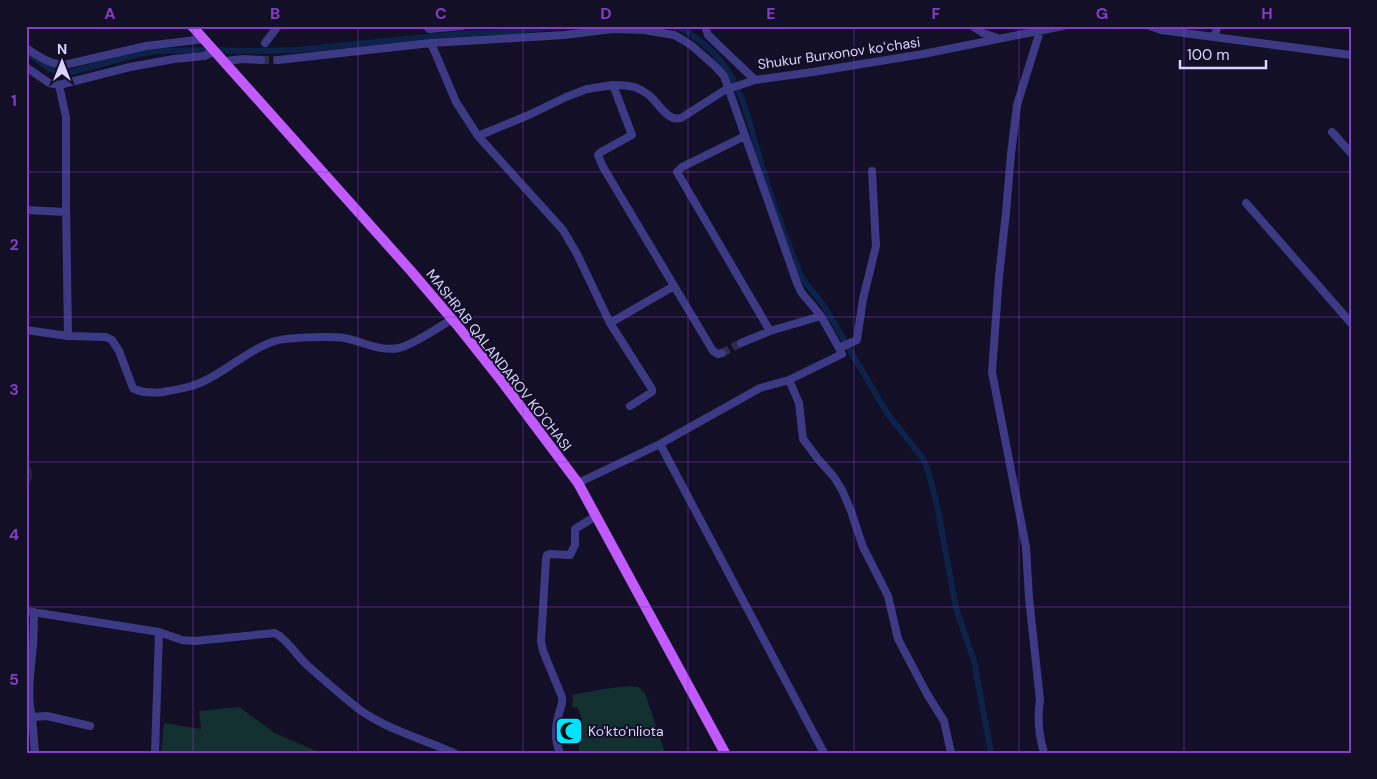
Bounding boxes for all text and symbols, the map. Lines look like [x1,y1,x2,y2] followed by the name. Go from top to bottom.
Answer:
[104,3,116,24] text: A
[270,3,280,24] text: B
[435,3,447,24] text: C
[600,3,612,24] text: D
[766,3,776,24] text: E
[932,3,941,24] text: F
[1096,3,1108,24] text: G
[1261,3,1273,24] text: H
[757,33,921,73] street label: Shukur Burxonov koʻchasi
[38,38,88,88] north arrow
[1180,38,1266,70] scale bar
[57,40,67,58] text: N
[1187,45,1230,65] text: 100 m
[11,90,17,111] text: 1
[9,234,19,255] text: 2
[422,265,576,455] street label: MASHRAB QALANDAROV KO'CHASI
[9,379,19,400] text: 3
[9,524,19,545] text: 4
[9,669,19,690] text: 5
[554,716,584,746] mosque icon: Ko'kto'nliota
[588,722,664,740] place label: Ko'kto'nliota

